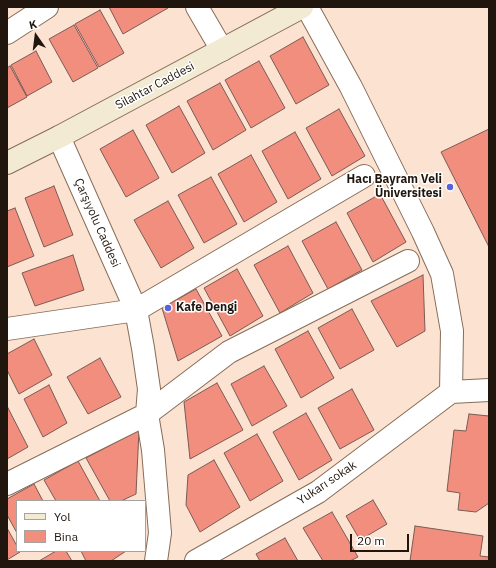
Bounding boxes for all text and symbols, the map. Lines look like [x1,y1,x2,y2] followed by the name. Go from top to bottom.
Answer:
[16,16,56,56] north arrow
[28,17,39,32] text: K
[113,59,197,113] street label: Silahtar Caddesi
[347,173,442,201] place label: Hacı Bayram Veli Üniversitesi
[71,176,123,270] street label: Çarşıyolu Caddesi
[445,182,455,192] marker: Hacı Bayram Veli Üniversitesi
[176,301,237,315] place label: Kafe Dengi
[163,303,173,313] marker: Kafe Dengi
[295,458,359,508] street label: Yukarı sokak
[16,500,146,552] legend
[54,509,71,524] text: Yol
[352,526,411,552] scale bar
[54,529,78,544] text: Bina
[357,533,385,548] text: 20 m

